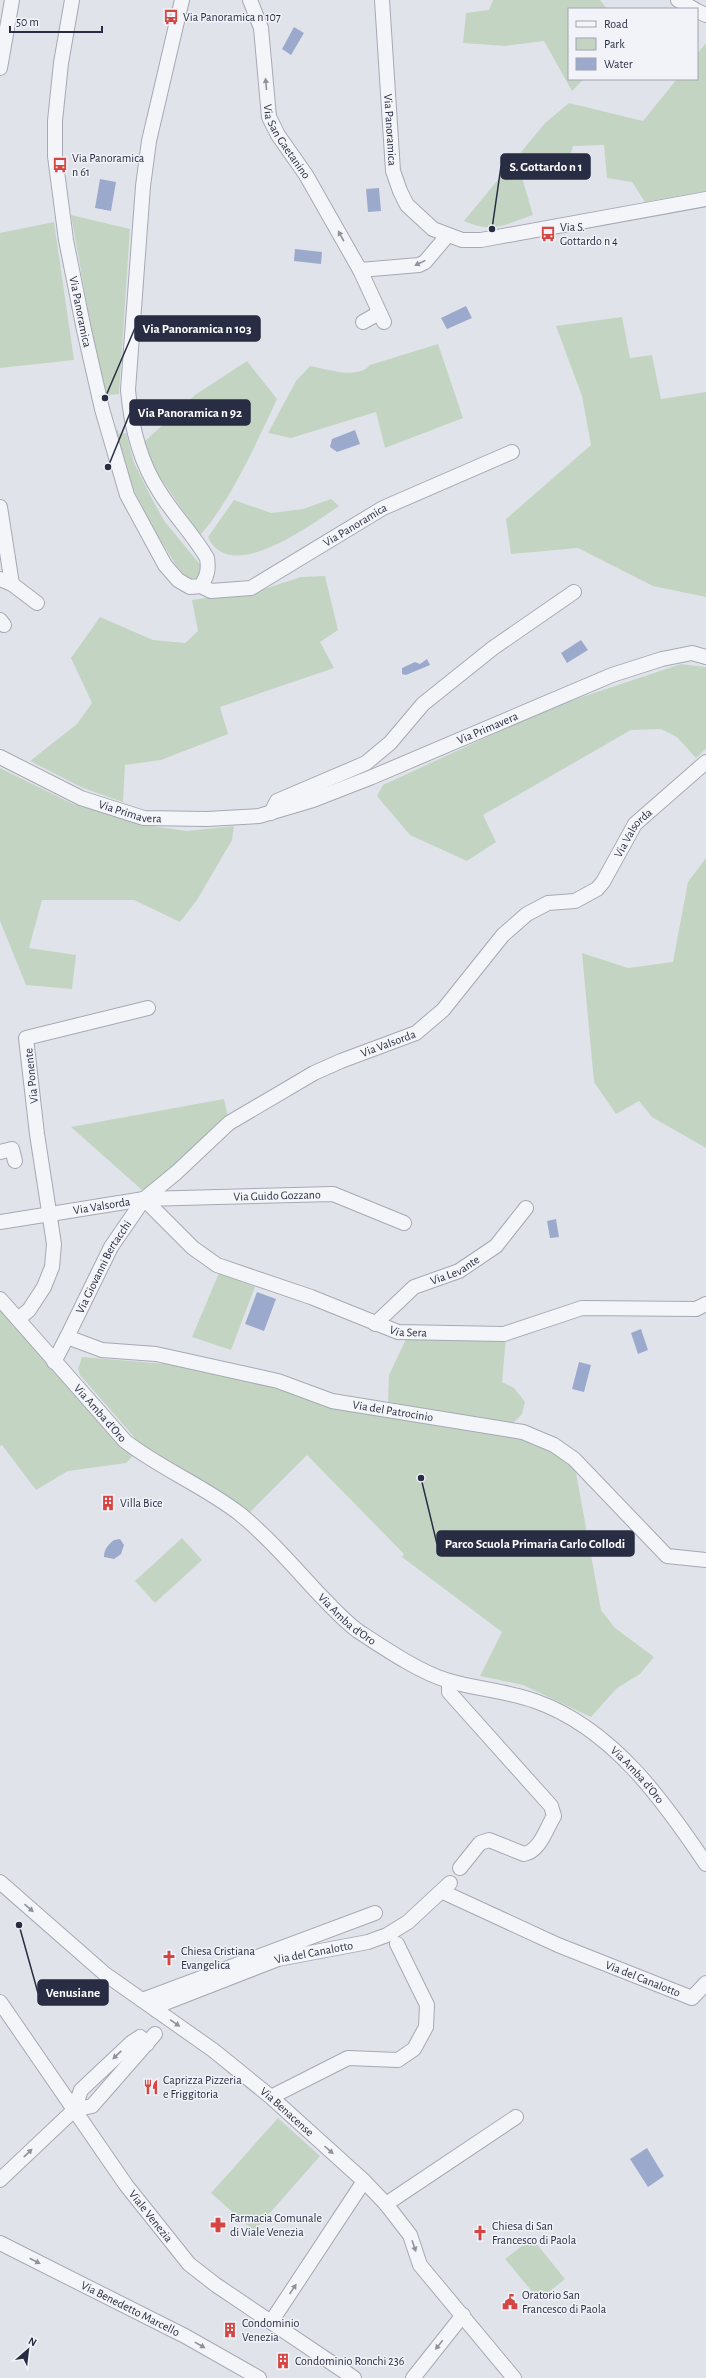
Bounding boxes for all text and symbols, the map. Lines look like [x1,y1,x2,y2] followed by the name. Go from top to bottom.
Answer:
[10,8,102,34] scale bar
[162,8,180,26] bus stop icon: Via Panoramica n 107
[568,8,698,80] legend
[183,11,281,23] place label: Via Panoramica n 107
[16,16,39,28] text: 50 m
[604,18,628,30] text: Road
[604,38,625,50] text: Park
[604,58,633,70] text: Water
[263,78,270,90] one-way arrow
[382,93,399,167] street label: Via Panoramica
[262,104,313,181] street label: Via San Gaetanino
[72,152,145,178] place label: Via Panoramica n 61
[501,154,590,179] callout: S. Gottardo n 1
[51,156,69,174] bus stop icon: Via Panoramica n 61
[509,161,583,174] text: S. Gottardo n 1
[560,221,618,247] place label: Via S. Gottardo n 4
[539,225,557,243] bus stop icon: Via S. Gottardo n 4
[337,230,344,242] one-way arrow
[414,260,426,266] one-way arrow
[67,275,94,349] street label: Via Panoramica
[135,316,260,341] callout: Via Panoramica n 103
[143,323,252,336] text: Via Panoramica n 103
[130,400,250,425] callout: Via Panoramica n 92
[138,407,242,420] text: Via Panoramica n 92
[321,501,389,549] street label: Via Panoramica
[455,710,520,746] street label: Via Primavera
[97,798,162,824] street label: Via Primavera
[612,806,655,860] street label: Via Valsorda
[359,1028,418,1059] street label: Via Valsorda
[22,1048,40,1104] street label: Via Ponente
[233,1188,321,1203] street label: Via Guido Gozzano
[72,1195,132,1216] street label: Via Valsorda
[73,1218,133,1315] street label: Via Giovanni Bertacchi
[429,1253,482,1287] street label: Via Levante
[388,1323,428,1339] street label: Via Sera
[72,1382,129,1444] street label: Via Amba d'Oro
[352,1398,434,1423] street label: Via del Patrocinio
[99,1494,117,1512] building icon: Villa Bice
[120,1497,163,1509] place label: Villa Bice
[437,1531,634,1556] callout: Parco Scuola Primaria Carlo Collodi
[445,1538,625,1551] text: Parco Scuola Primaria Carlo Collodi
[316,1591,378,1647] street label: Via Amba d'Oro
[608,1744,666,1806] street label: Via Amba d'Oro
[24,1903,34,1912] one-way arrow
[273,1939,354,1966] street label: Via del Canalotto
[181,1945,255,1971] place label: Chiesa Cristiana Evangelica
[160,1949,178,1967] church icon: Chiesa Cristiana Evangelica
[604,1958,682,1999] street label: Via del Canalotto
[38,1980,108,2005] callout: Venusiane
[46,1987,100,2000] text: Venusiane
[169,2019,180,2027] one-way arrow
[112,2050,122,2060] one-way arrow
[163,2074,242,2100] place label: Caprizza Pizzeria e Friggitoria
[142,2078,160,2096] restaurant icon: Caprizza Pizzeria e Friggitoria
[258,2085,316,2139] street label: Via Benacense
[324,2145,334,2154] one-way arrow
[23,2149,33,2158] one-way arrow
[127,2188,175,2245] street label: Viale Venezia
[230,2212,322,2238] place label: Farmacia Comunale di Viale Venezia
[209,2216,227,2234] pharmacy icon: Farmacia Comunale di Viale Venezia
[492,2220,577,2246] place label: Chiesa di San Francesco di Paola
[471,2224,489,2242] church icon: Chiesa di San Francesco di Paola
[411,2241,417,2253] one-way arrow
[29,2257,40,2264] one-way arrow
[79,2279,182,2338] street label: Via Benedetto Marcello
[289,2284,297,2294] one-way arrow
[522,2289,607,2315] place label: Oratorio San Francesco di Paola
[501,2293,519,2311] public building icon: Oratorio San Francesco di Paola
[242,2317,300,2343] place label: Condominio Venezia
[221,2321,239,2339] building icon: Condominio Venezia
[8,2330,48,2370] north arrow
[26,2335,38,2348] text: N
[435,2340,443,2351] one-way arrow
[195,2341,206,2348] one-way arrow
[274,2352,292,2370] building icon: Condominio Ronchi 236
[295,2355,405,2367] place label: Condominio Ronchi 236

